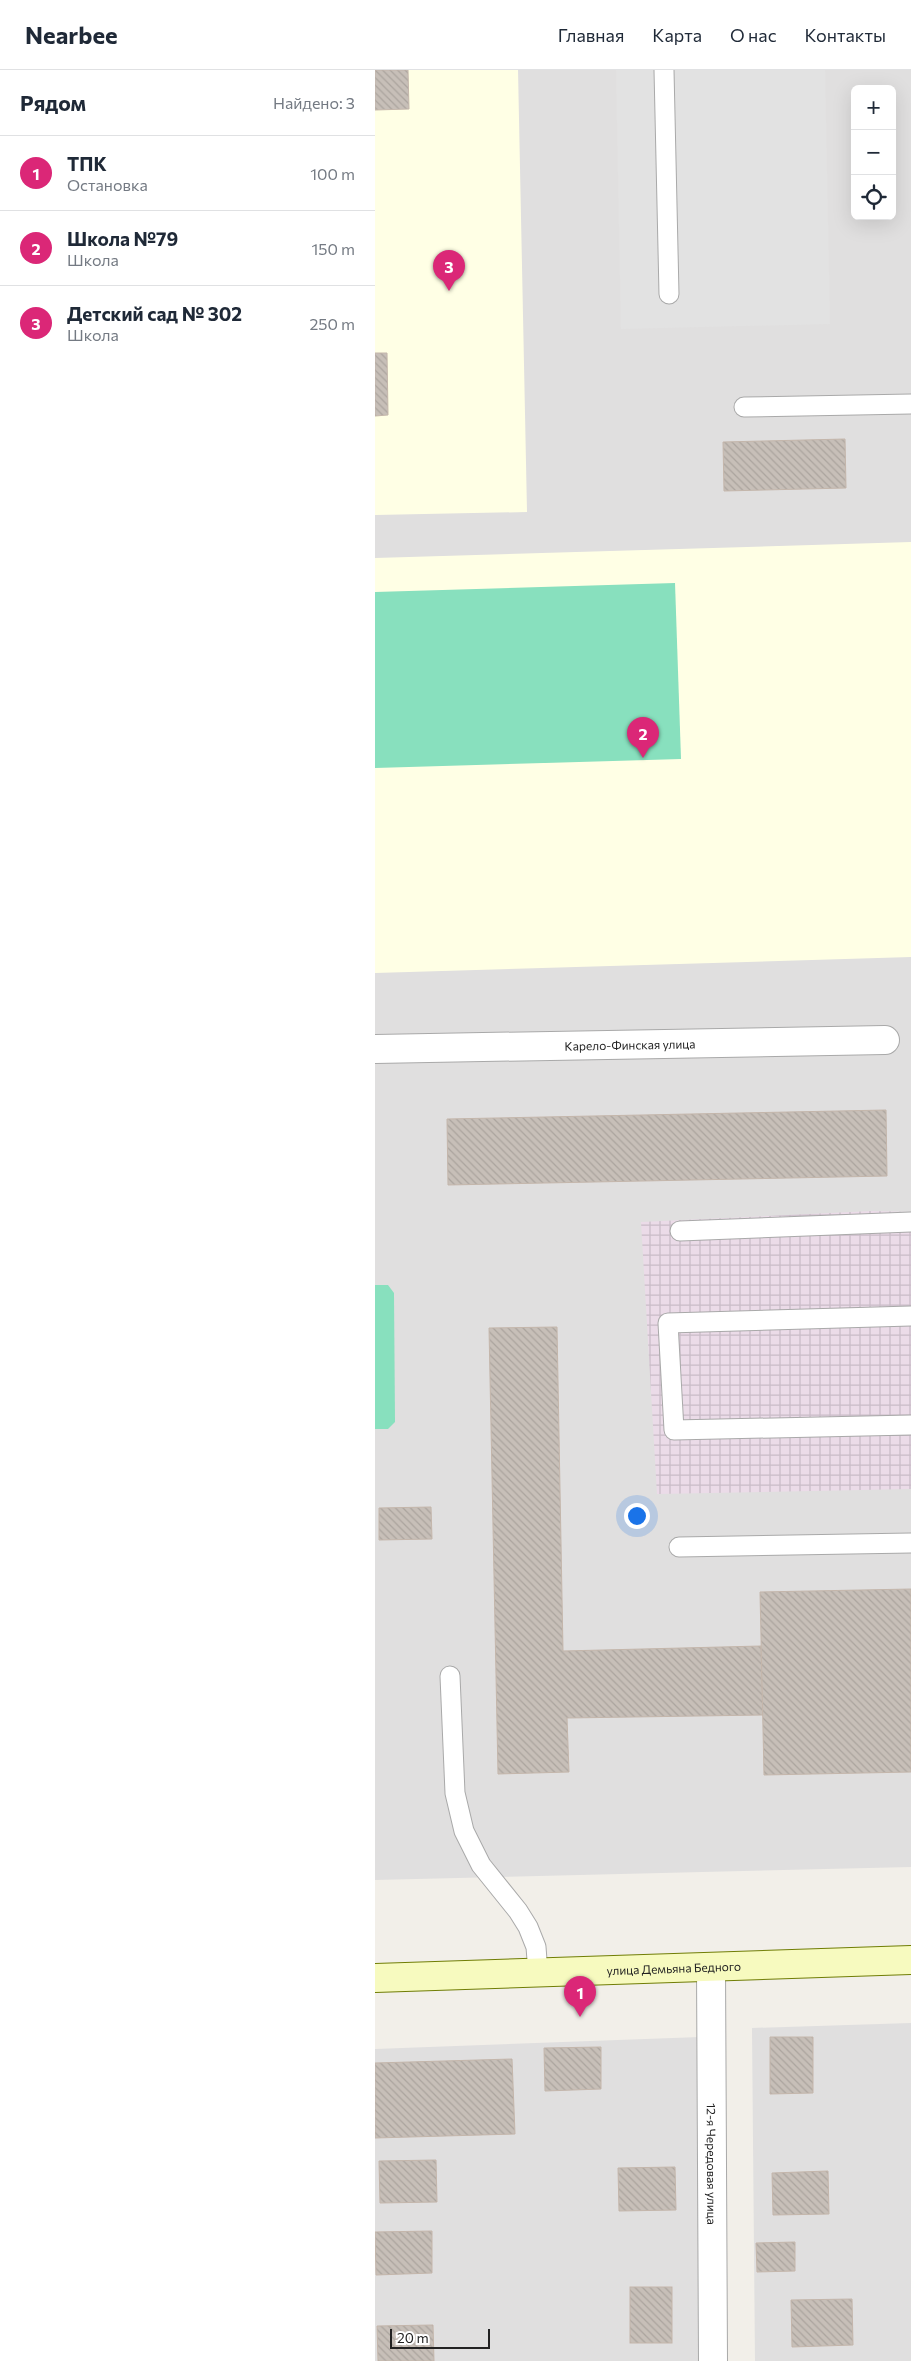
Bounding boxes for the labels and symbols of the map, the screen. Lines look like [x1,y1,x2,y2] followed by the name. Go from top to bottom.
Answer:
[433,250,465,291] pin: 3
[627,717,659,758] pin: 2
[564,1036,696,1053] street label: Карело-Финская улица
[624,1503,650,1529] your location
[606,1959,741,1977] street label: улица Демьяна Бедного
[564,1976,596,2017] pin: 1
[705,2103,719,2225] street label: 12-я Чередовая улица
[390,2326,490,2349] scale bar

